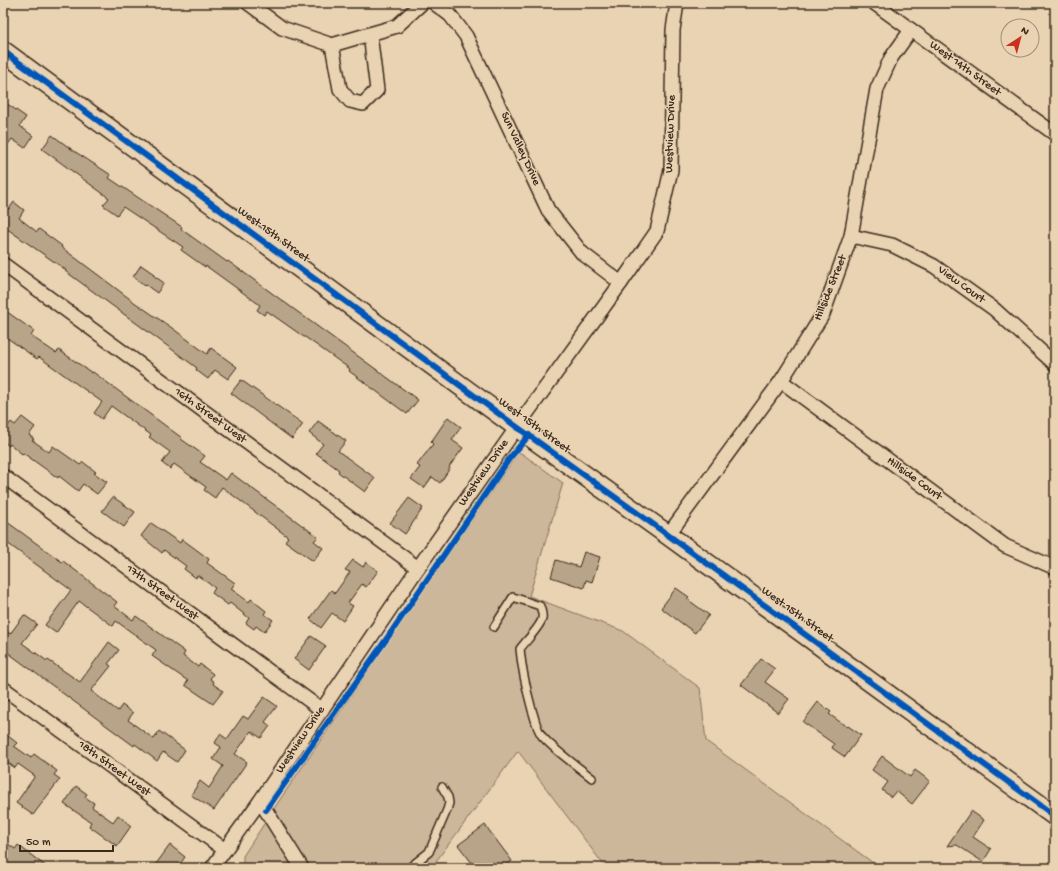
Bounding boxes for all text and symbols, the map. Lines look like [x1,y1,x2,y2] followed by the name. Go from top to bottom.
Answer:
[1000,18,1040,58] north arrow
[1018,25,1031,38] text: N
[926,38,1004,100] street label: West 14th Street
[663,94,679,173] street label: Westview Drive
[497,110,543,189] street label: Sun Valley Drive
[234,204,313,267] street label: West 15th Street
[811,252,851,323] street label: Hillside Street
[934,263,988,308] street label: View Court
[170,385,250,447] street label: 16th Street West
[495,395,574,458] street label: West 15th Street
[456,436,513,509] street label: Westview Drive
[883,454,945,505] street label: Hillside Court
[122,562,202,625] street label: 17th Street West
[758,584,837,647] street label: West 15th Street
[273,703,329,776] street label: Westview Drive
[74,737,154,801] street label: 18th Street West
[20,827,113,853] scale bar
[26,836,51,850] text: 50 m

